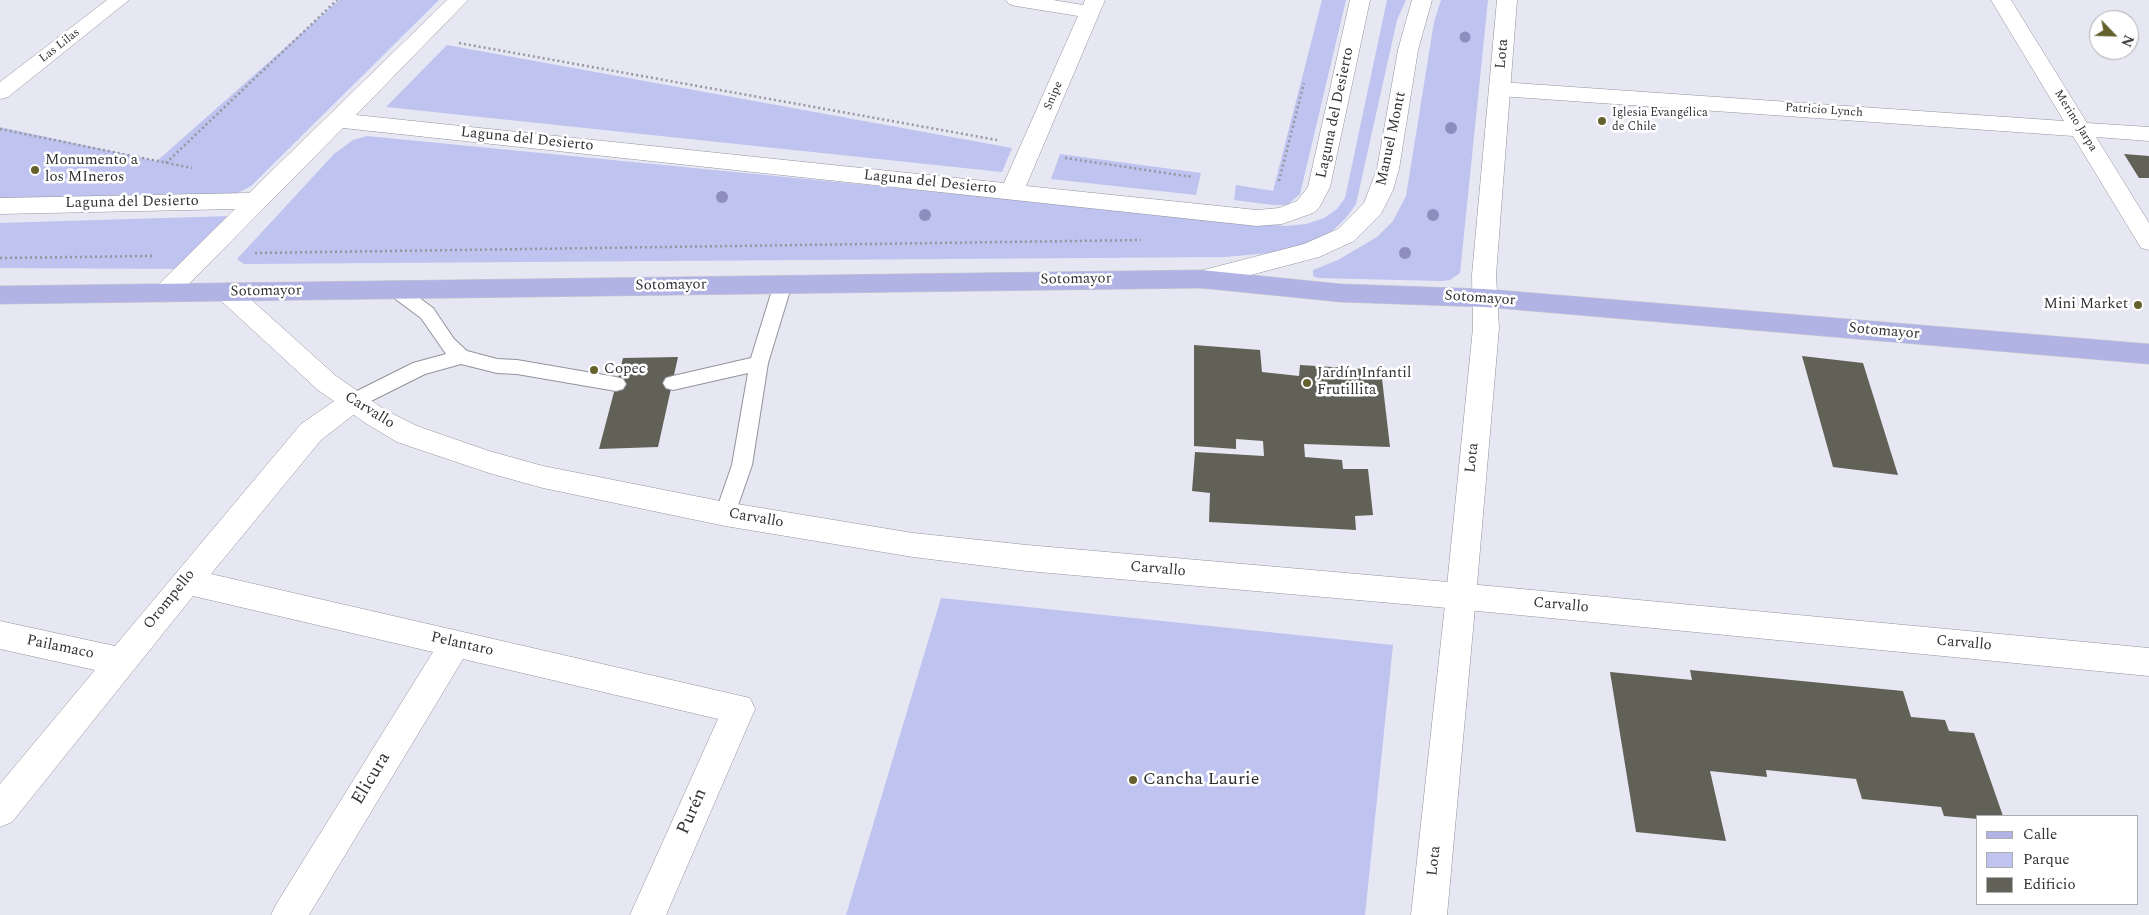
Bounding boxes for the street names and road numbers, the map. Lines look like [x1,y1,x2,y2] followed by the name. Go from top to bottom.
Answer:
[37,26,83,66] street label: Las Lilas
[1493,38,1513,70] street label: Lota
[1313,46,1359,180] street label: Laguna del Desierto
[1042,80,1066,112] street label: Snipe
[2050,88,2100,154] street label: Merino Jarpa
[1373,90,1411,188] street label: Manuel Montt
[1785,101,1863,121] street label: Patricio Lynch
[460,124,594,156] street label: Laguna del Desierto
[863,167,997,199] street label: Laguna del Desierto
[65,193,199,213] street label: Laguna del Desierto
[1040,270,1112,290] street label: Sotomayor
[635,276,707,296] street label: Sotomayor
[230,282,302,302] street label: Sotomayor
[1444,288,1516,310] street label: Sotomayor
[1848,320,1920,344] street label: Sotomayor
[341,389,397,433] street label: Carvallo
[1462,442,1484,474] street label: Lota
[727,505,785,533] street label: Carvallo
[1130,559,1186,581] street label: Carvallo
[140,566,200,634] street label: Orompello
[1533,595,1589,617] street label: Carvallo
[429,629,495,661] street label: Pelantaro
[25,632,95,664] street label: Pailamaco
[1936,633,1992,655] street label: Carvallo
[348,749,396,809] street label: Elicura
[673,786,713,838] street label: Purén
[1424,845,1446,877] street label: Lota

